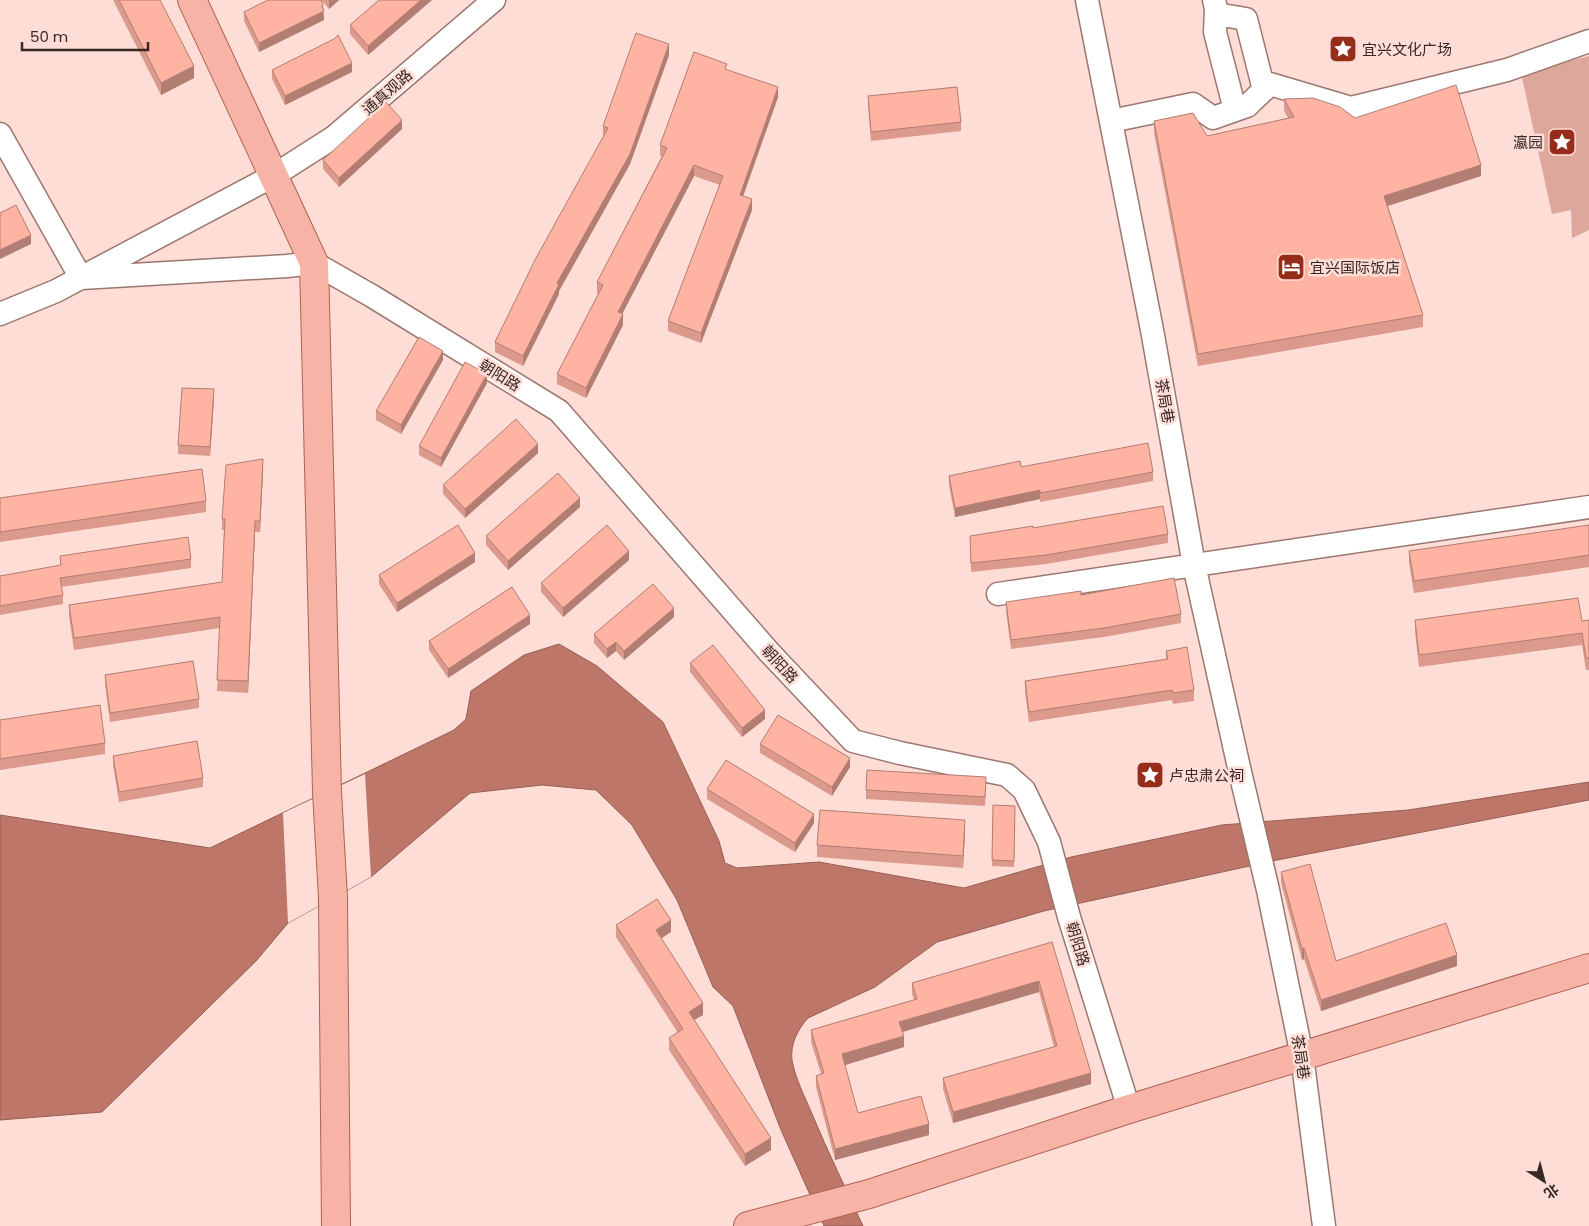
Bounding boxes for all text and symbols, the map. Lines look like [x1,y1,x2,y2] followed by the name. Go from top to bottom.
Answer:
[22,20,149,52] scale bar
[30,26,68,47] text: 50 m
[1328,34,1358,64] place icon: 宜兴文化广场
[1362,39,1452,60] place label: 宜兴文化广场
[357,64,417,120] street label: 通真观路
[1547,127,1577,157] place icon: 瀛园
[1513,132,1543,153] place label: 瀛园
[1276,252,1306,282] hotel icon: 宜兴国际饭店
[1310,257,1400,278] place label: 宜兴国际饭店
[475,354,525,396] street label: 朝阳路
[1151,377,1179,425] street label: 茶局巷
[757,640,803,688] street label: 朝阳路
[1135,760,1165,790] place icon: 卢忠肃公祠
[1169,765,1244,786] place label: 卢忠肃公祠
[1061,919,1095,969] street label: 朝阳路
[1287,1033,1315,1081] street label: 茶局巷
[1519,1156,1569,1206] north arrow
[1540,1179,1563,1204] text: 北

